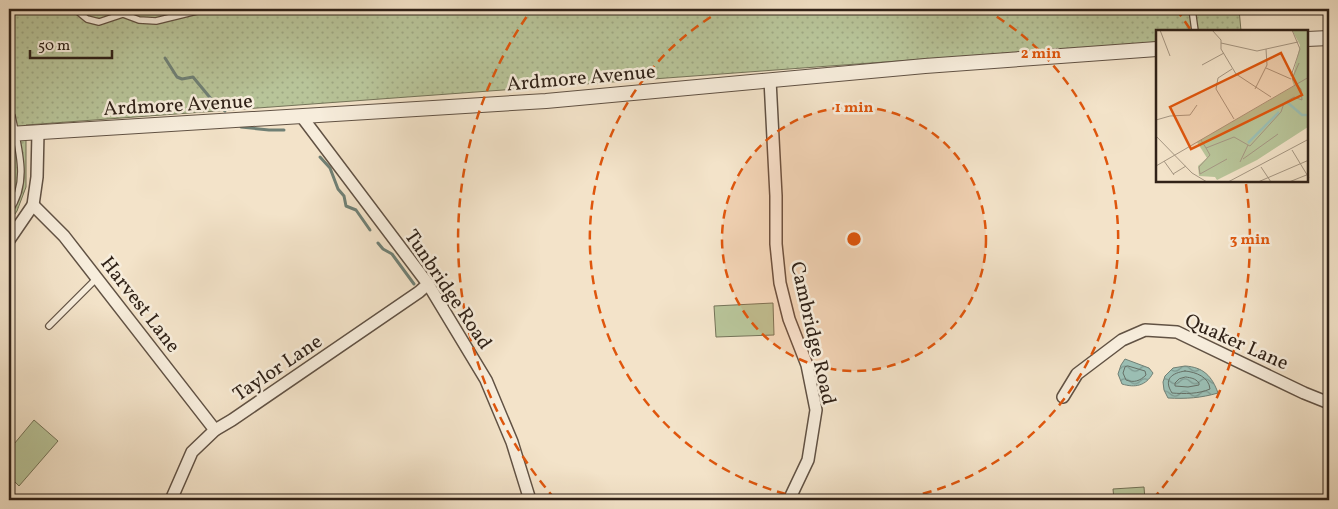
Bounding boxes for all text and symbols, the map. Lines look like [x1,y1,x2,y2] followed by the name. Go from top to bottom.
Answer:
[30,28,112,60] scale bar
[1156,30,1308,182] inset map
[38,36,70,57] text: 50 m
[1021,44,1061,65] text: 2 min
[506,59,657,99] street label: Ardmore Avenue
[103,88,253,124] street label: Ardmore Avenue
[835,98,873,119] text: 1 min
[397,225,498,356] street label: Tunbridge Road
[845,230,863,248] centre of rings
[1230,230,1270,251] text: 3 min
[93,251,186,359] street label: Harvest Lane
[782,259,842,408] street label: Cambridge Road
[1180,307,1293,378] street label: Quaker Lane
[228,328,328,409] street label: Taylor Lane

